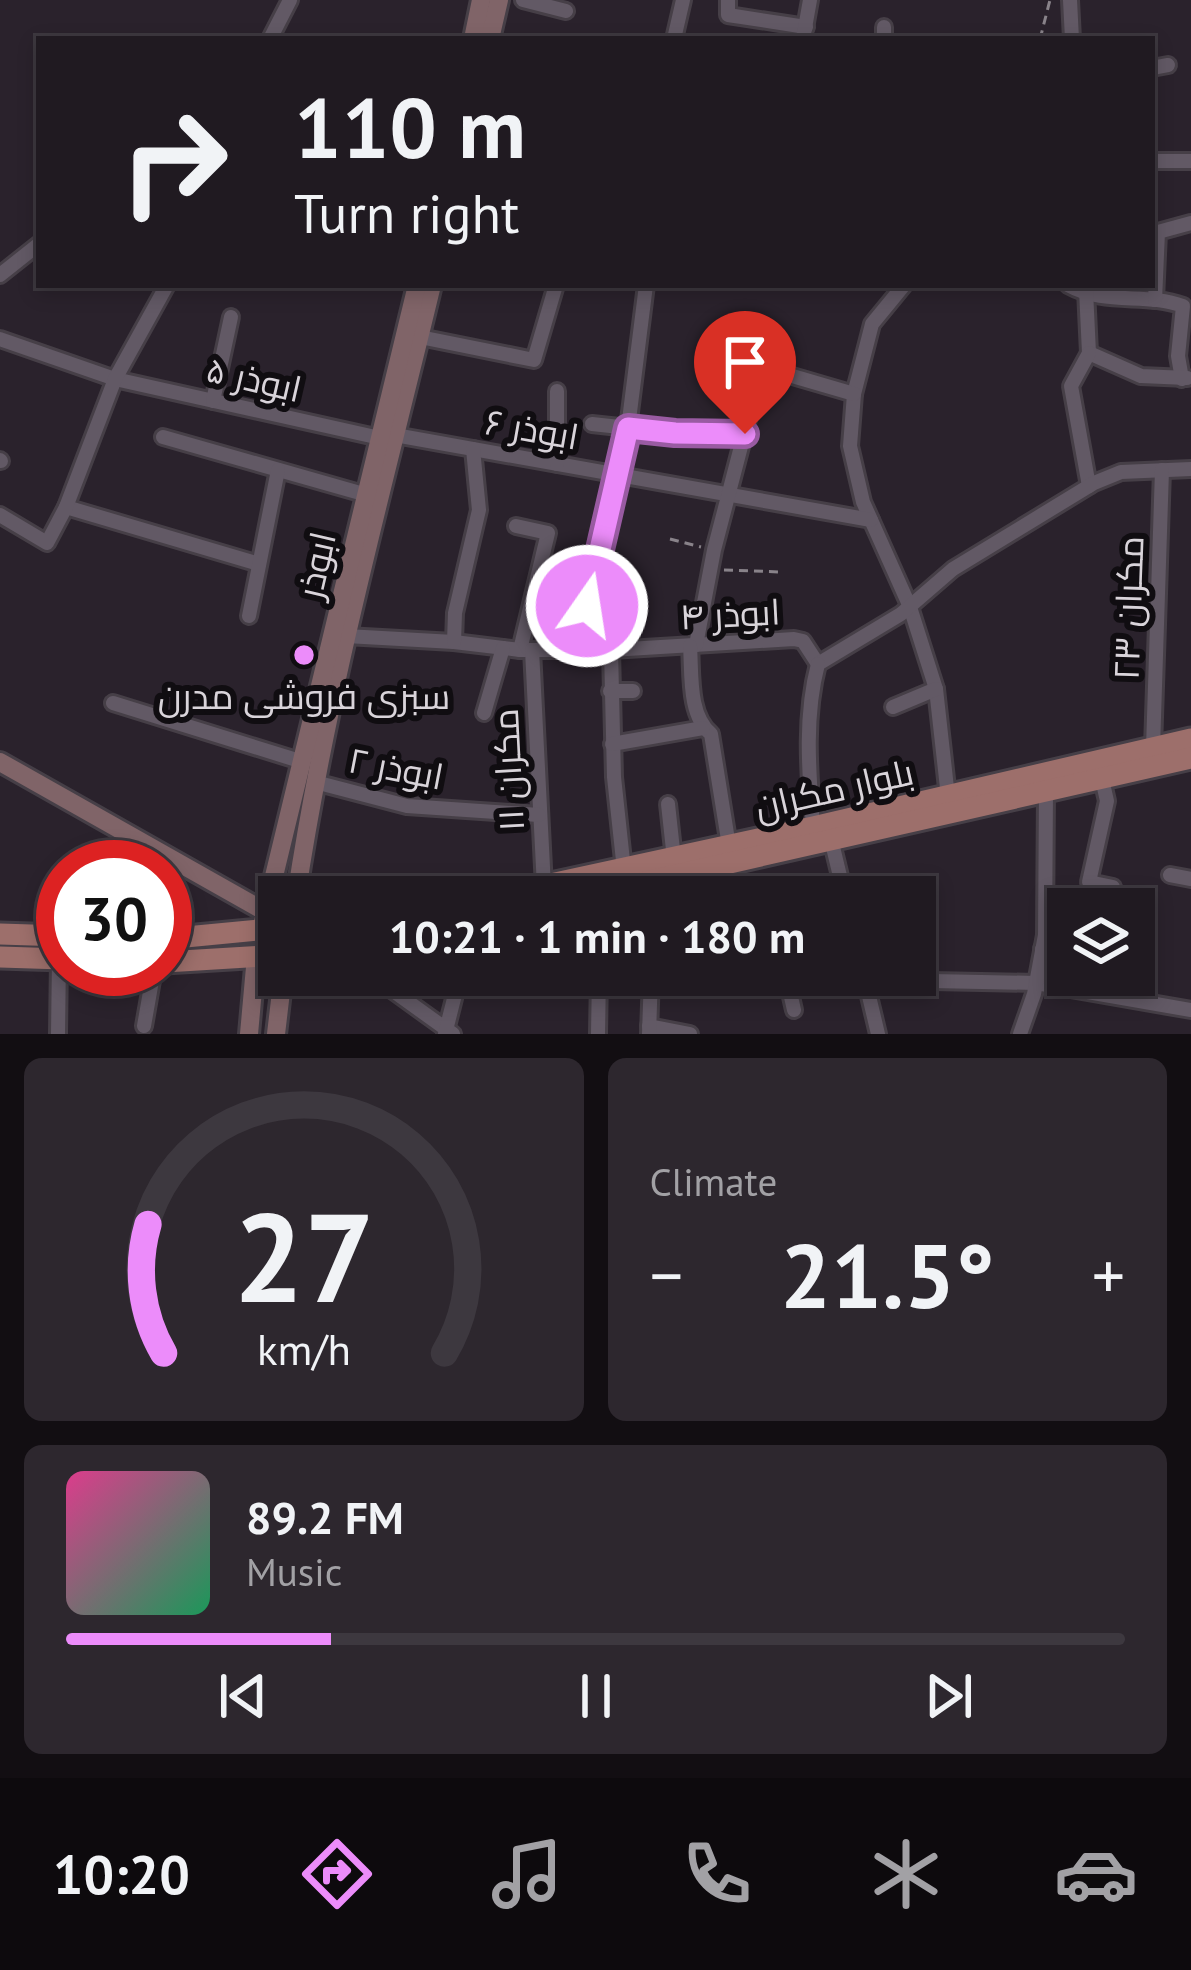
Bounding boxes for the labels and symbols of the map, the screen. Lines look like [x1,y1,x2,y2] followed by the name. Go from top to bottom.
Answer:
[694,311,796,434] pin
[202,345,306,412] street label: ابوذر ۵
[482,397,582,460] street label: ابوذر ۶
[285,527,346,605] street label: ابوذر
[1101,535,1154,681] street label: مکران ۲۳
[524,543,650,669] position arrow
[679,587,781,640] street label: ابوذر ۴
[291,642,317,668] marker: سبزی فروشی مدرن
[158,672,450,719] place label: سبزی فروشی مدرن
[481,707,534,833] street label: مکران ۱۱
[345,735,447,800] street label: ابوذر ۲
[750,747,918,830] street label: بلوار مکران
[36,840,192,996] speed limit sign: 30

